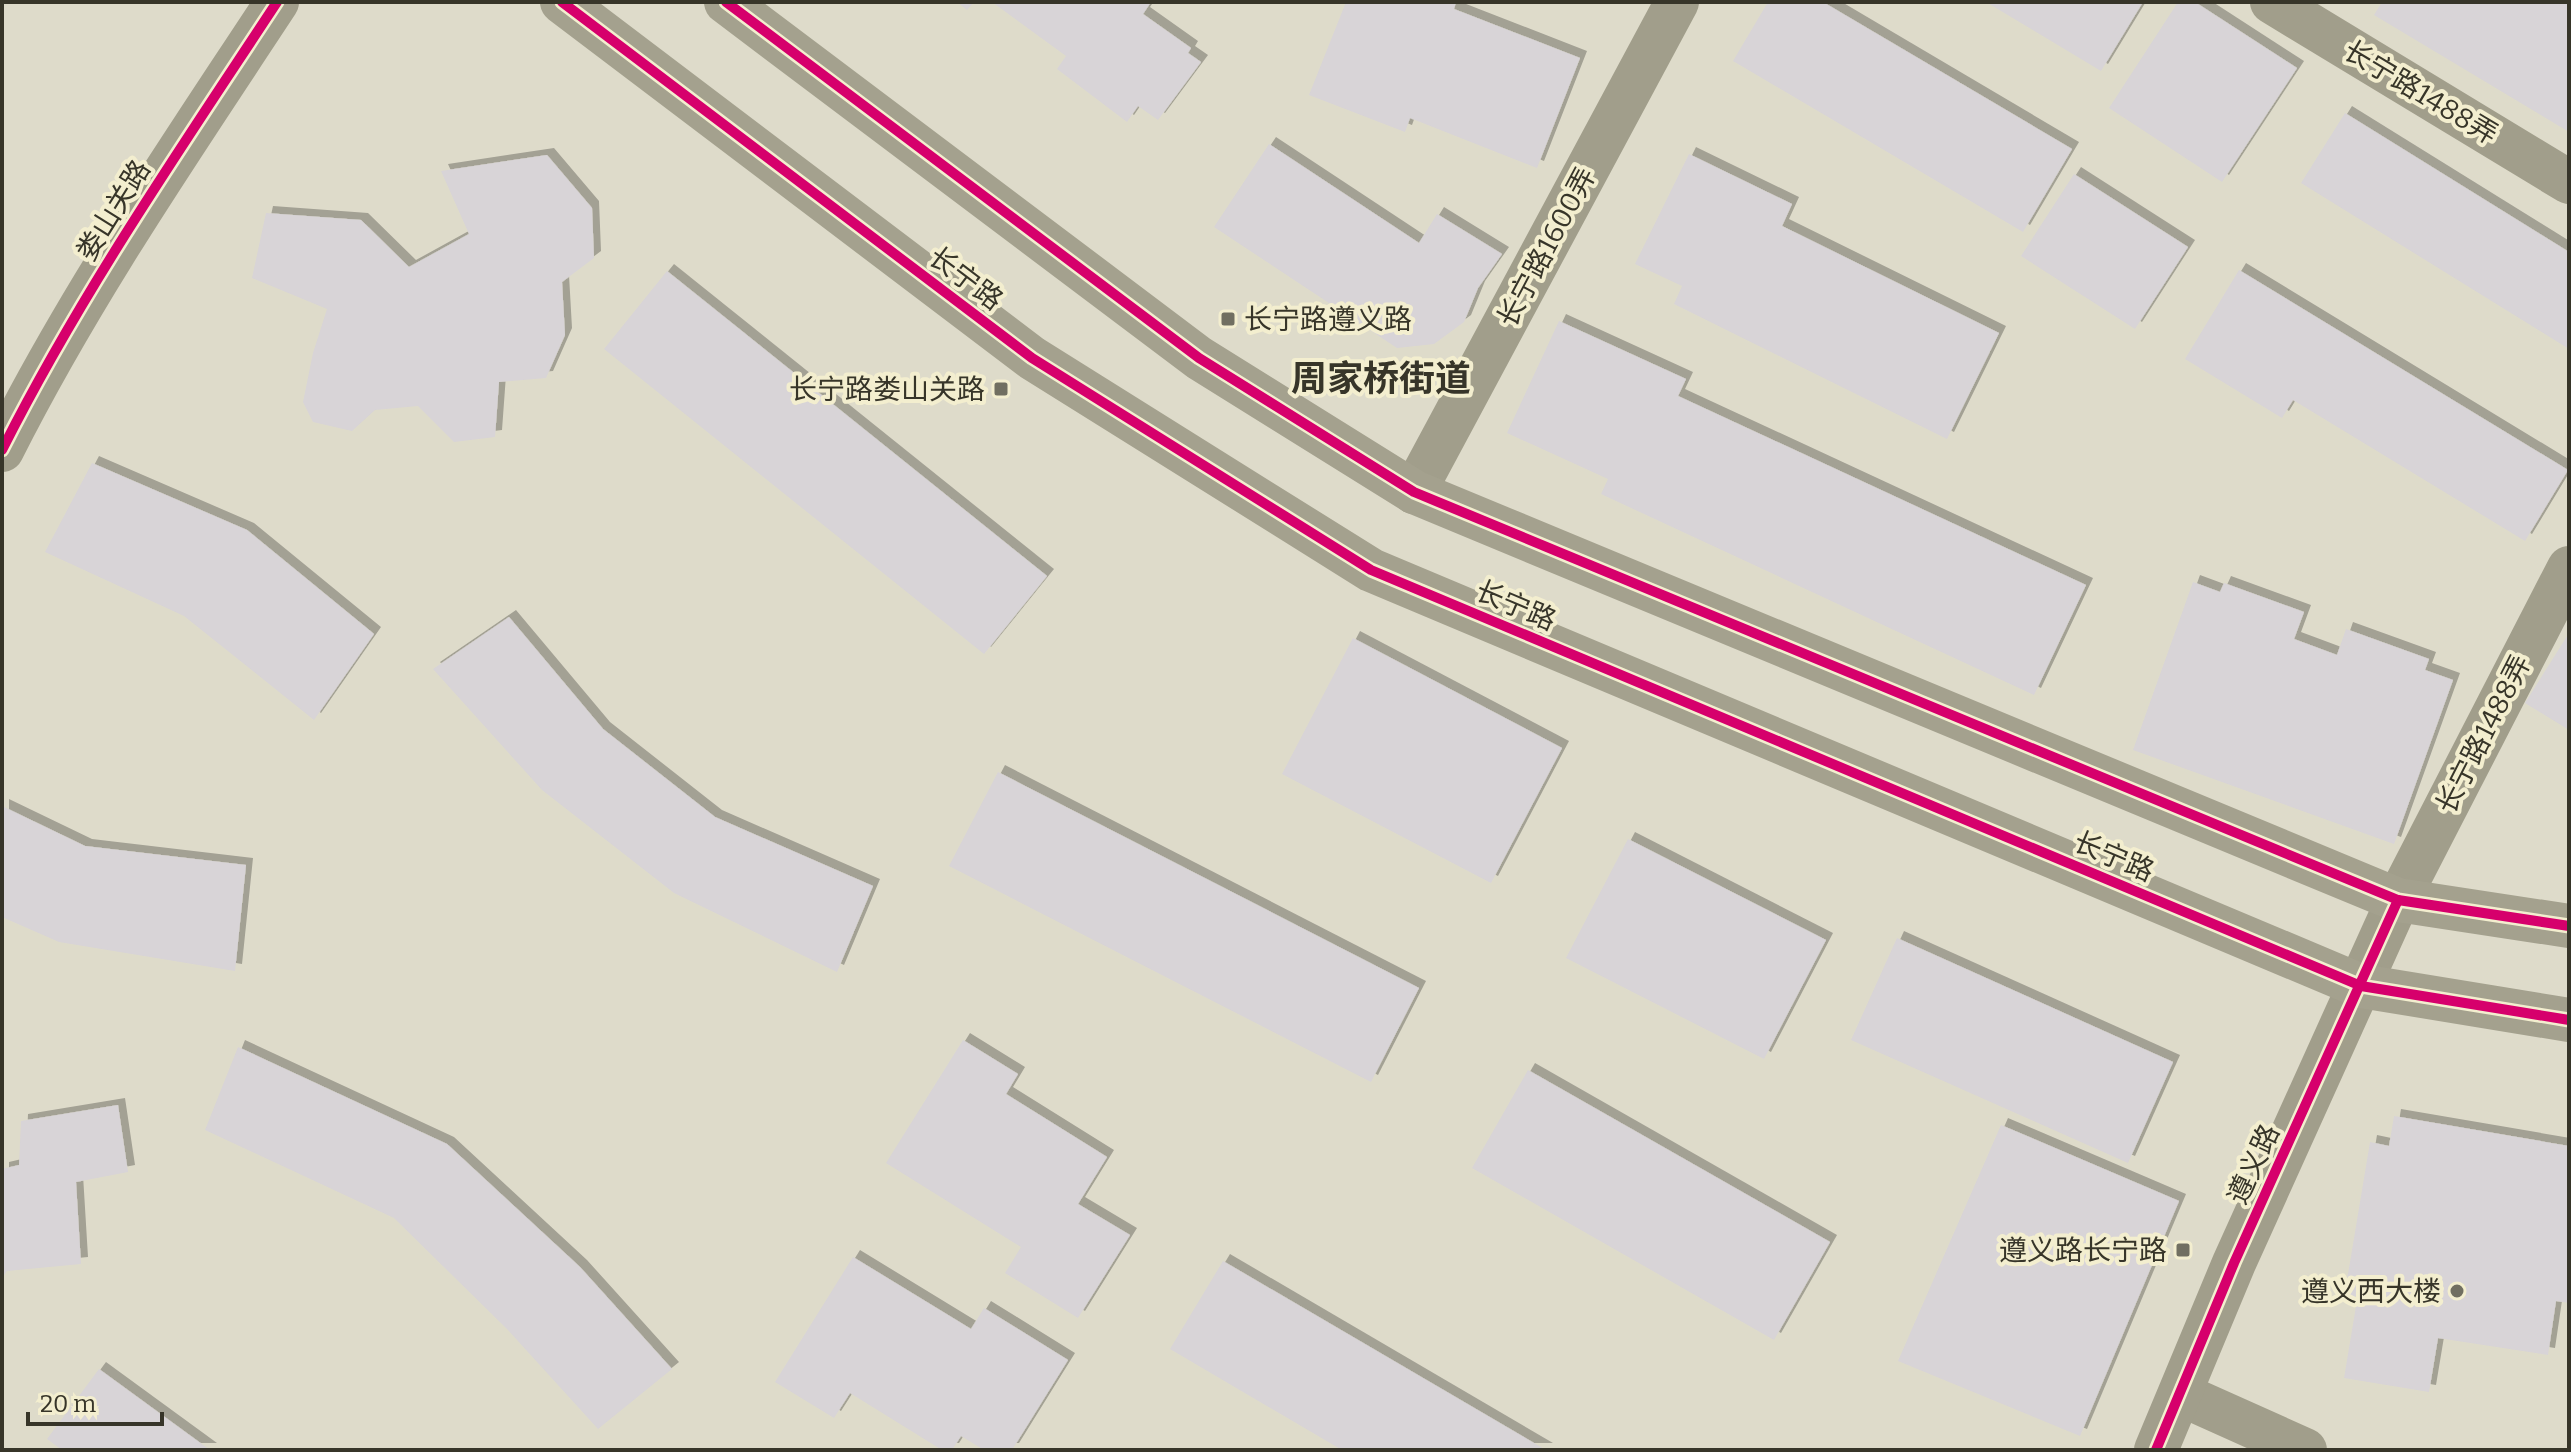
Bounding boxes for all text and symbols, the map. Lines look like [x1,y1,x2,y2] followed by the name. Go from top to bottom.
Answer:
[2338,34,2504,151] street label: 长宁路1488弄
[70,154,157,267] street label: 娄山关路
[1491,162,1602,333] street label: 长宁路1600弄
[922,240,1009,317] street label: 长宁路
[1244,303,1412,336] place label: 长宁路遵义路
[1219,310,1237,328] marker: 长宁路遵义路
[1291,357,1471,401] district label: 周家桥街道
[789,373,985,406] place label: 长宁路娄山关路
[992,380,1010,398] marker: 长宁路娄山关路
[1471,574,1561,637] street label: 长宁路
[2429,649,2538,819] street label: 长宁路1488弄
[2069,825,2159,888] street label: 长宁路
[2221,1119,2286,1209] street label: 遵义路
[1999,1234,2167,1267] place label: 遵义路长宁路
[2174,1241,2192,1259] marker: 遵义路长宁路
[2301,1275,2441,1308] place label: 遵义西大楼
[2448,1282,2466,1300] marker: 遵义西大楼
[28,1376,162,1426] scale bar
[40,1390,96,1418] text: 20 m

